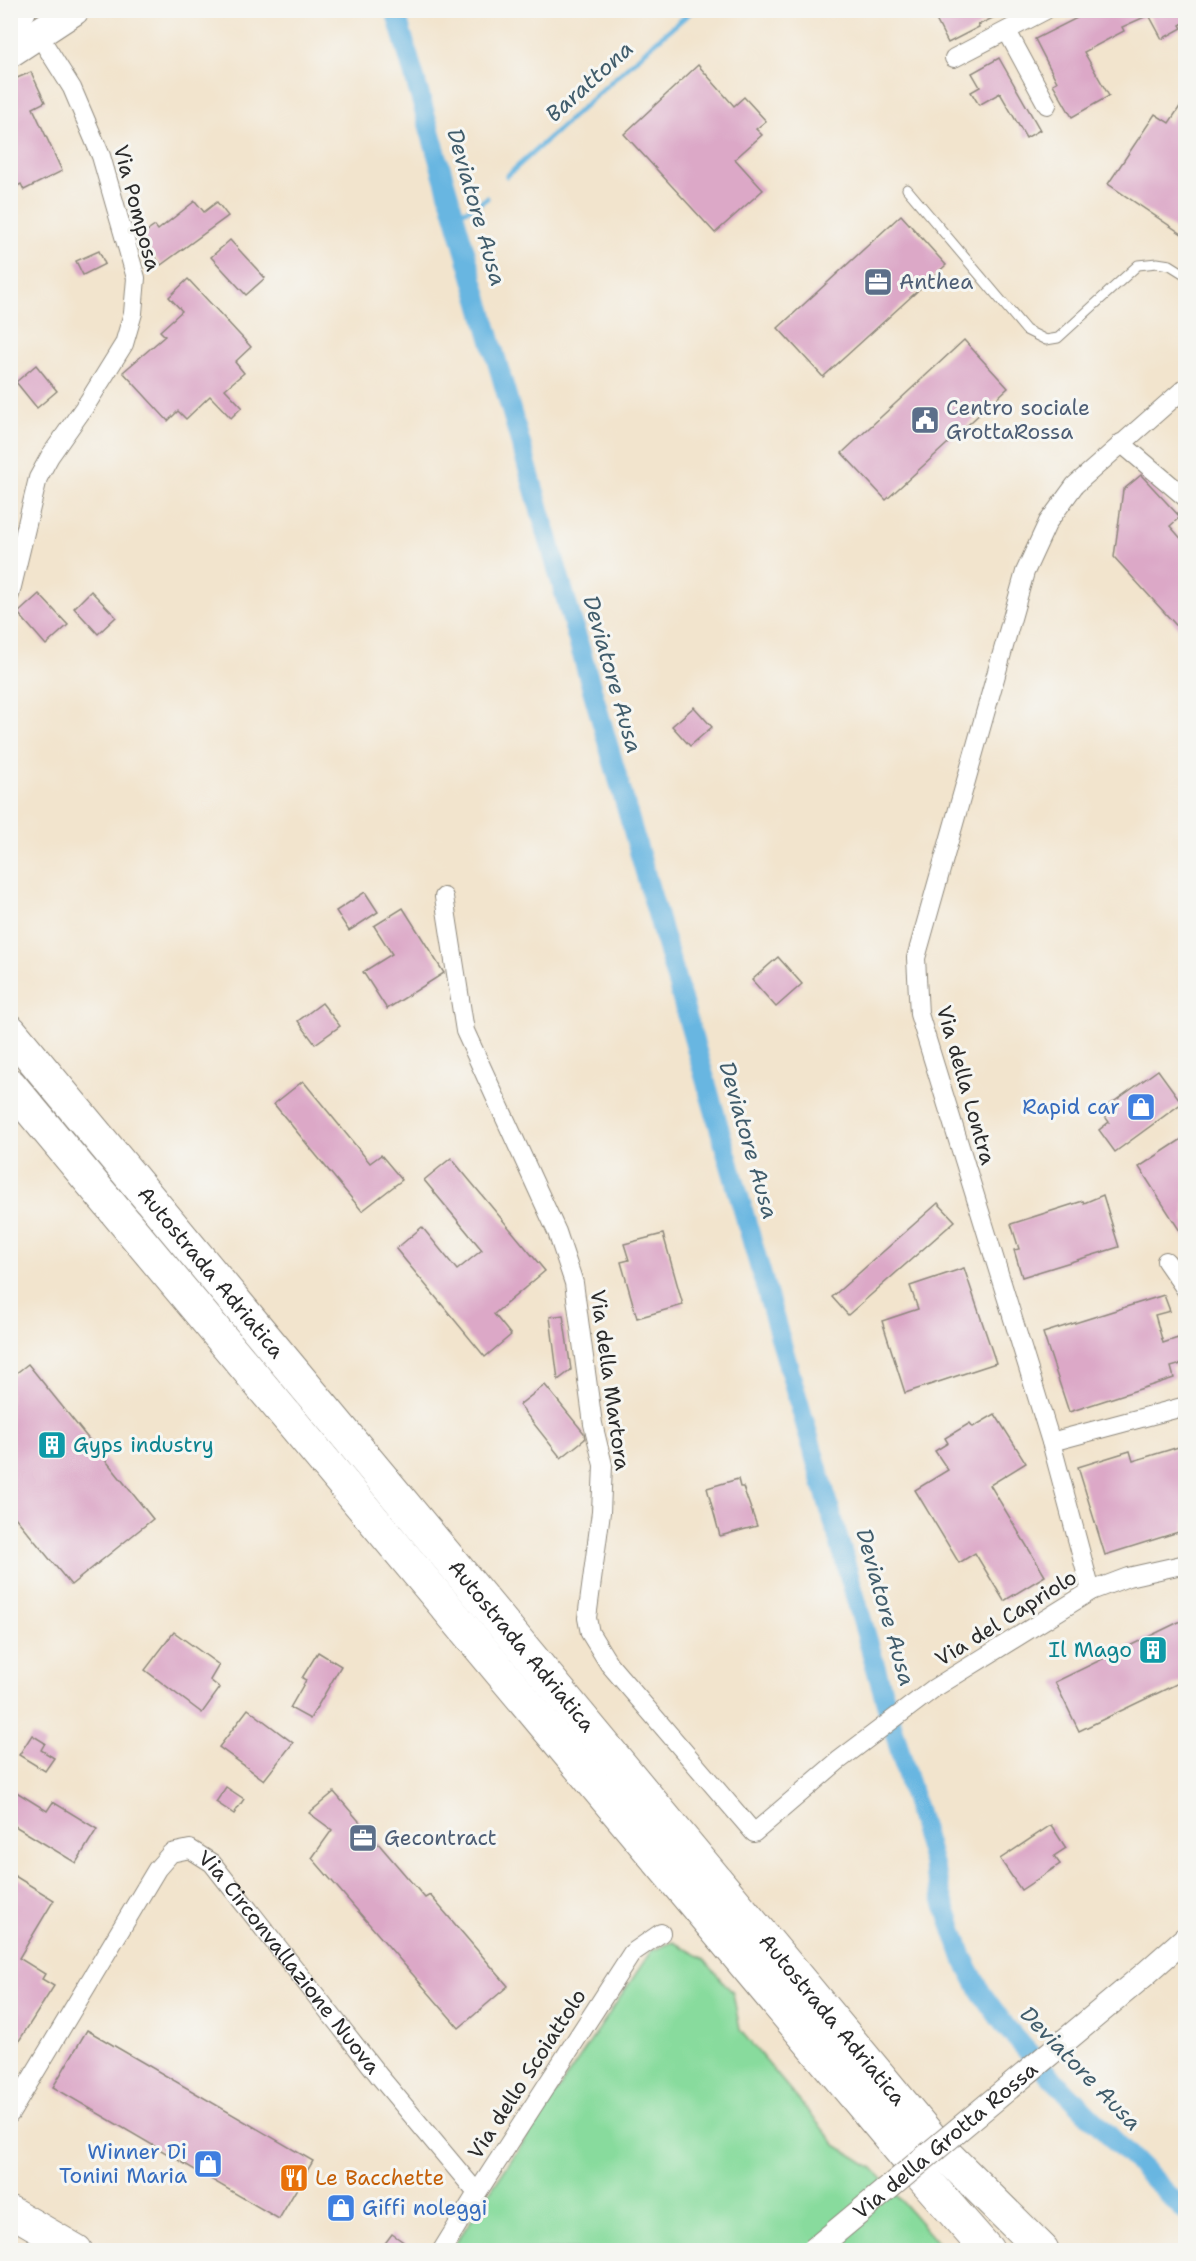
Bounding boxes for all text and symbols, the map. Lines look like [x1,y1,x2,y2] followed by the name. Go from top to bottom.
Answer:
[539,34,639,128] water label: Barattona
[440,125,513,289] water label: Deviatore Ausa
[107,142,167,274] street label: Via Pomposa
[862,266,894,298] office icon: Anthea
[899,268,973,296] place label: Anthea
[946,394,1090,446] place label: Centro sociale GrottaRossa
[909,404,941,436] public building icon: Centro sociale GrottaRossa
[576,592,649,756] water label: Deviatore Ausa
[930,1002,1002,1168] street label: Via della Lontra
[712,1058,785,1222] water label: Deviatore Ausa
[1125,1091,1157,1123] shop icon: Rapid car
[1022,1093,1120,1121] place label: Rapid car
[131,1181,291,1364] street label: Autostrada Adriatica
[583,1288,637,1472] street label: Via della Martora
[36,1429,68,1461] building icon: Gyps industry
[73,1431,214,1459] place label: Gyps industry
[849,1525,922,1689] water label: Deviatore Ausa
[442,1554,601,1738] street label: Autostrada Adriatica
[930,1563,1082,1673] street label: Via del Capriolo
[1137,1634,1169,1666] building icon: Il Mago
[1049,1636,1132,1664] place label: Il Mago
[347,1822,379,1854] office icon: Gecontract
[384,1824,497,1852] place label: Gecontract
[193,1844,386,2080] street label: Via Circonvallazione Nuova
[753,1928,912,2112] street label: Autostrada Adriatica
[461,1983,593,2165] street label: Via dello Scoiattolo
[1014,2000,1148,2137] water label: Deviatore Ausa
[847,2055,1043,2226] street label: Via della Grotta Rossa
[59,2138,187,2190] place label: Winner Di Tonini Maria
[192,2148,224,2180] shop icon: Winner Di Tonini Maria
[278,2162,310,2194] restaurant icon: Le Bacchette
[315,2164,444,2192] place label: Le Bacchette
[325,2192,357,2224] shop icon: Giffi noleggi
[362,2194,487,2222] place label: Giffi noleggi

